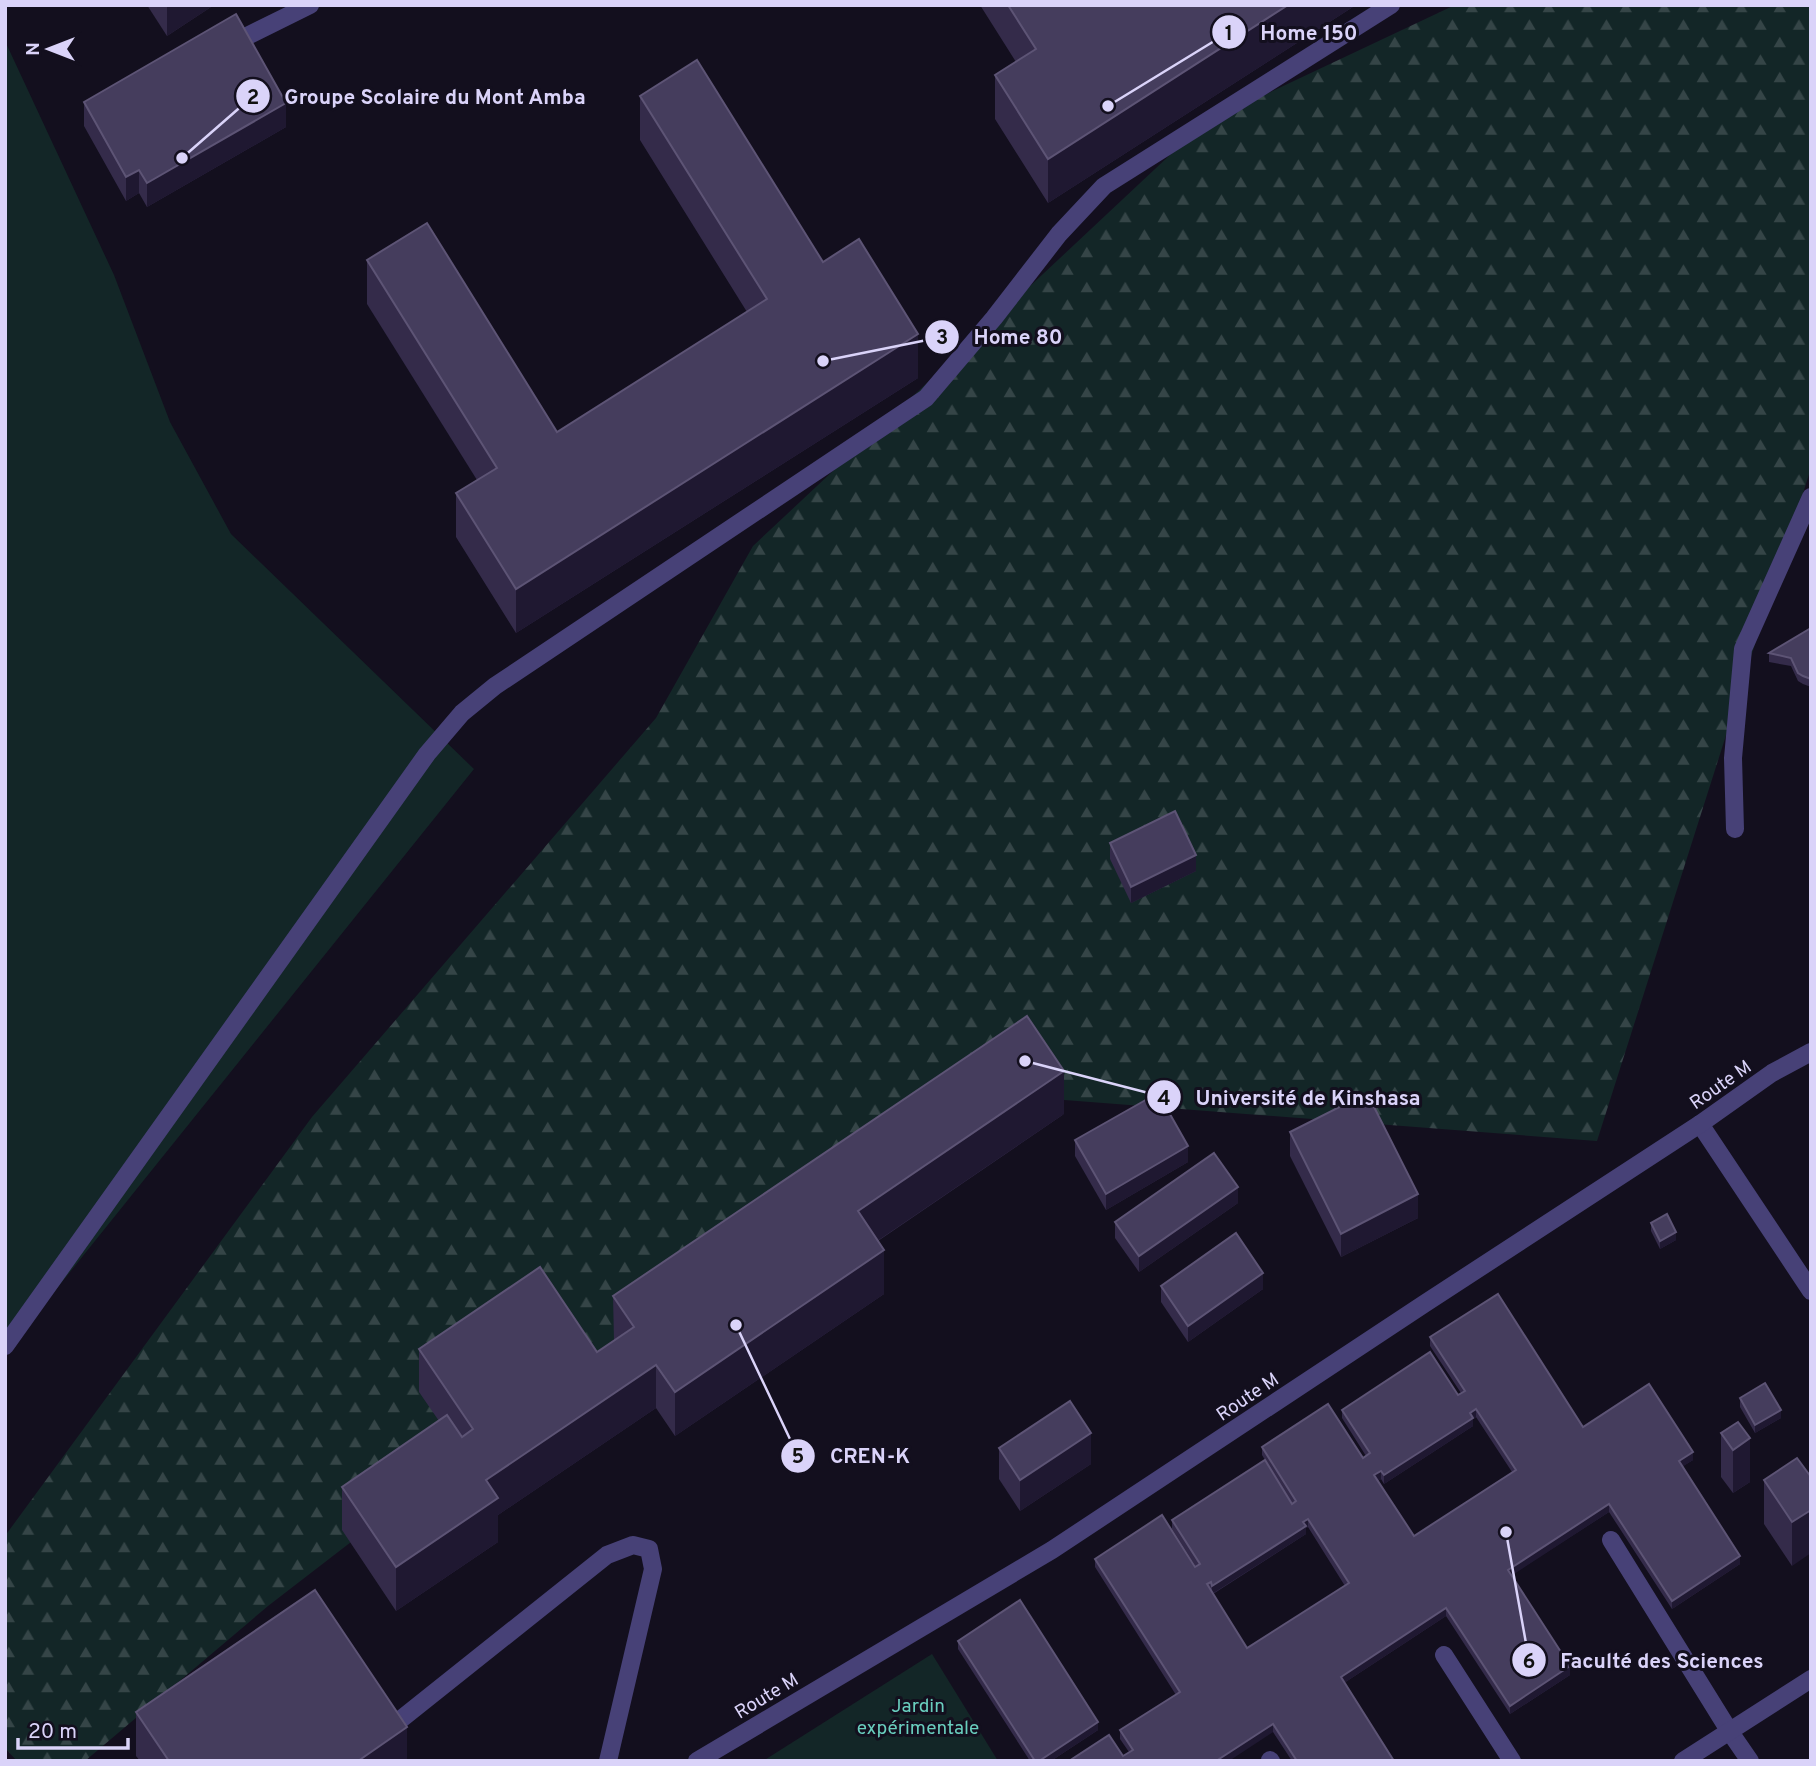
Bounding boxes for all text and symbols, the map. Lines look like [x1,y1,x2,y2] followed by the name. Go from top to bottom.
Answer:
[1211,11,1372,53] callout: Home 150
[14,14,84,84] north arrow
[1225,21,1233,48] text: 1
[1260,21,1358,48] text: Home 150
[22,42,46,56] text: N
[235,75,601,117] callout: Groupe Scolaire du Mont Amba
[247,85,259,112] text: 2
[284,85,586,112] text: Groupe Scolaire du Mont Amba
[924,316,1076,358] callout: Home 80
[936,325,948,352] text: 3
[974,325,1062,352] text: Home 80
[1685,1056,1757,1116] street label: Route M
[1147,1076,1435,1118] callout: Université de Kinshasa
[1157,1086,1171,1113] text: 4
[1195,1086,1421,1113] text: Université de Kinshasa
[1212,1368,1284,1427] street label: Route M
[781,1435,924,1477] callout: CREN-K
[792,1444,804,1471] text: 5
[830,1444,910,1471] text: CREN-K
[1512,1639,1778,1681] callout: Faculté des Sciences
[1523,1649,1535,1676] text: 6
[1560,1649,1764,1676] text: Faculté des Sciences
[731,1668,803,1725] street label: Route M
[857,1695,979,1741] park label: Jardin expérimentale
[18,1706,128,1750] scale bar
[28,1719,77,1746] text: 20 m

